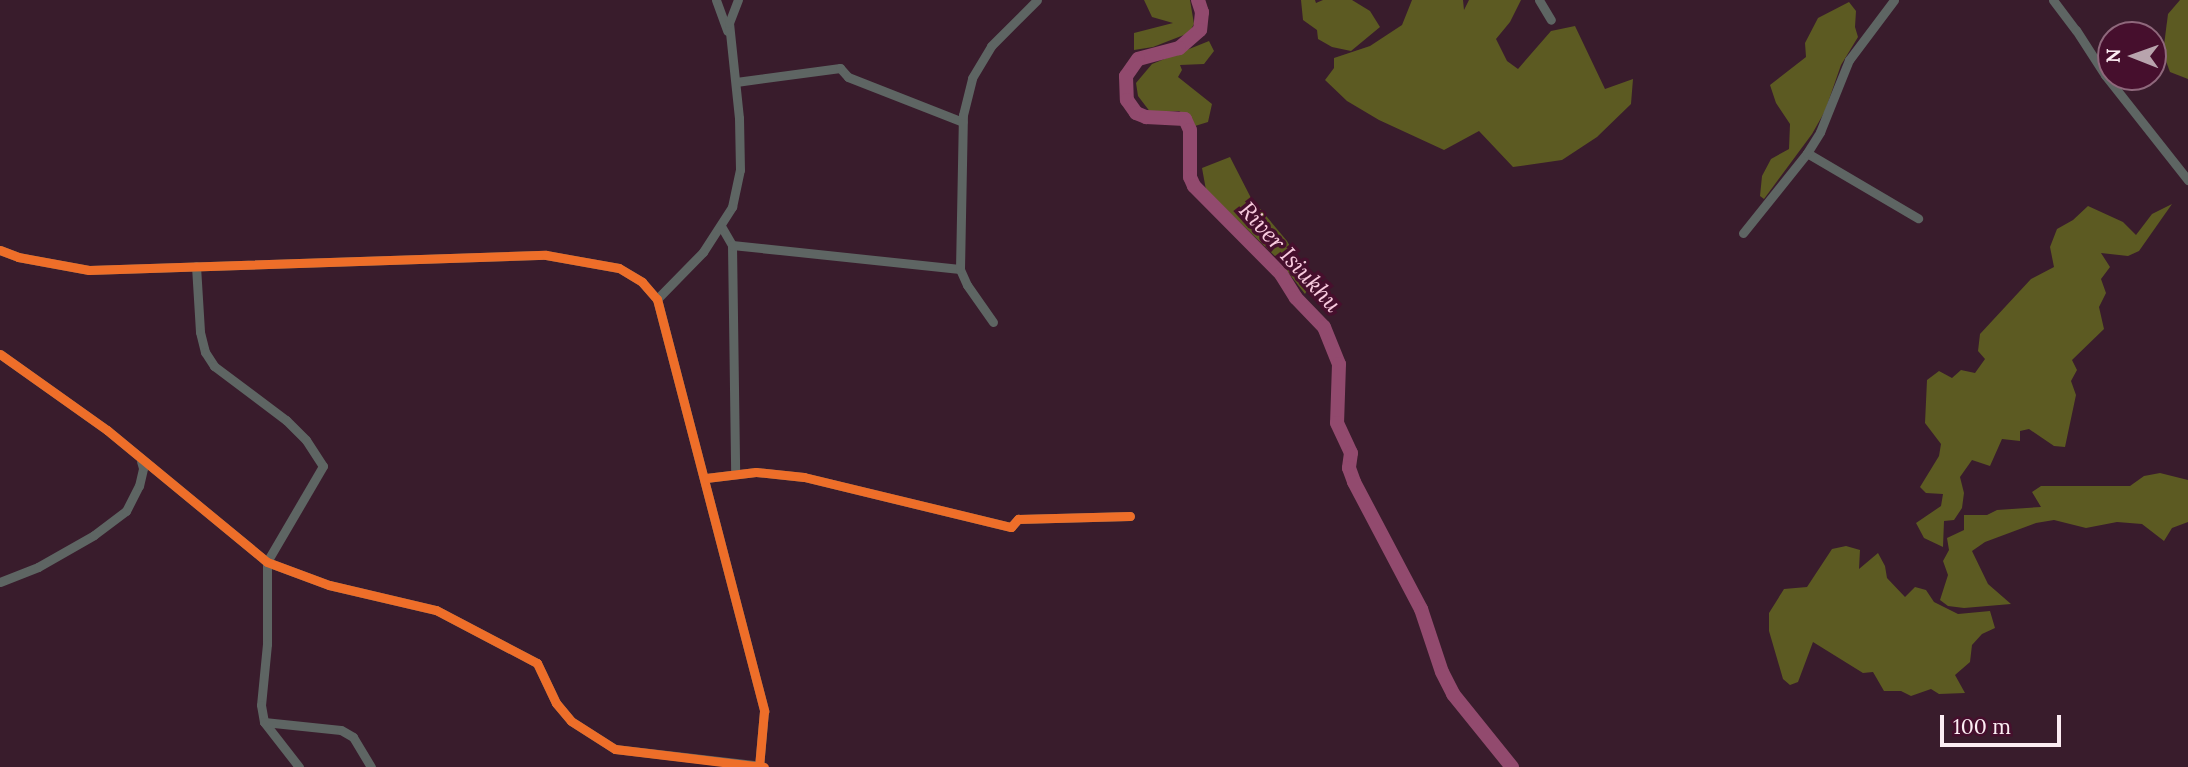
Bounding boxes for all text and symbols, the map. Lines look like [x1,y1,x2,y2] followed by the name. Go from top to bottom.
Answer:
[2097,21,2167,91] north arrow
[2101,48,2125,63] text: N
[1233,196,1347,318] water label: River Isiukhu
[1943,700,2064,744] scale bar
[1953,713,2011,740] text: 100 m

